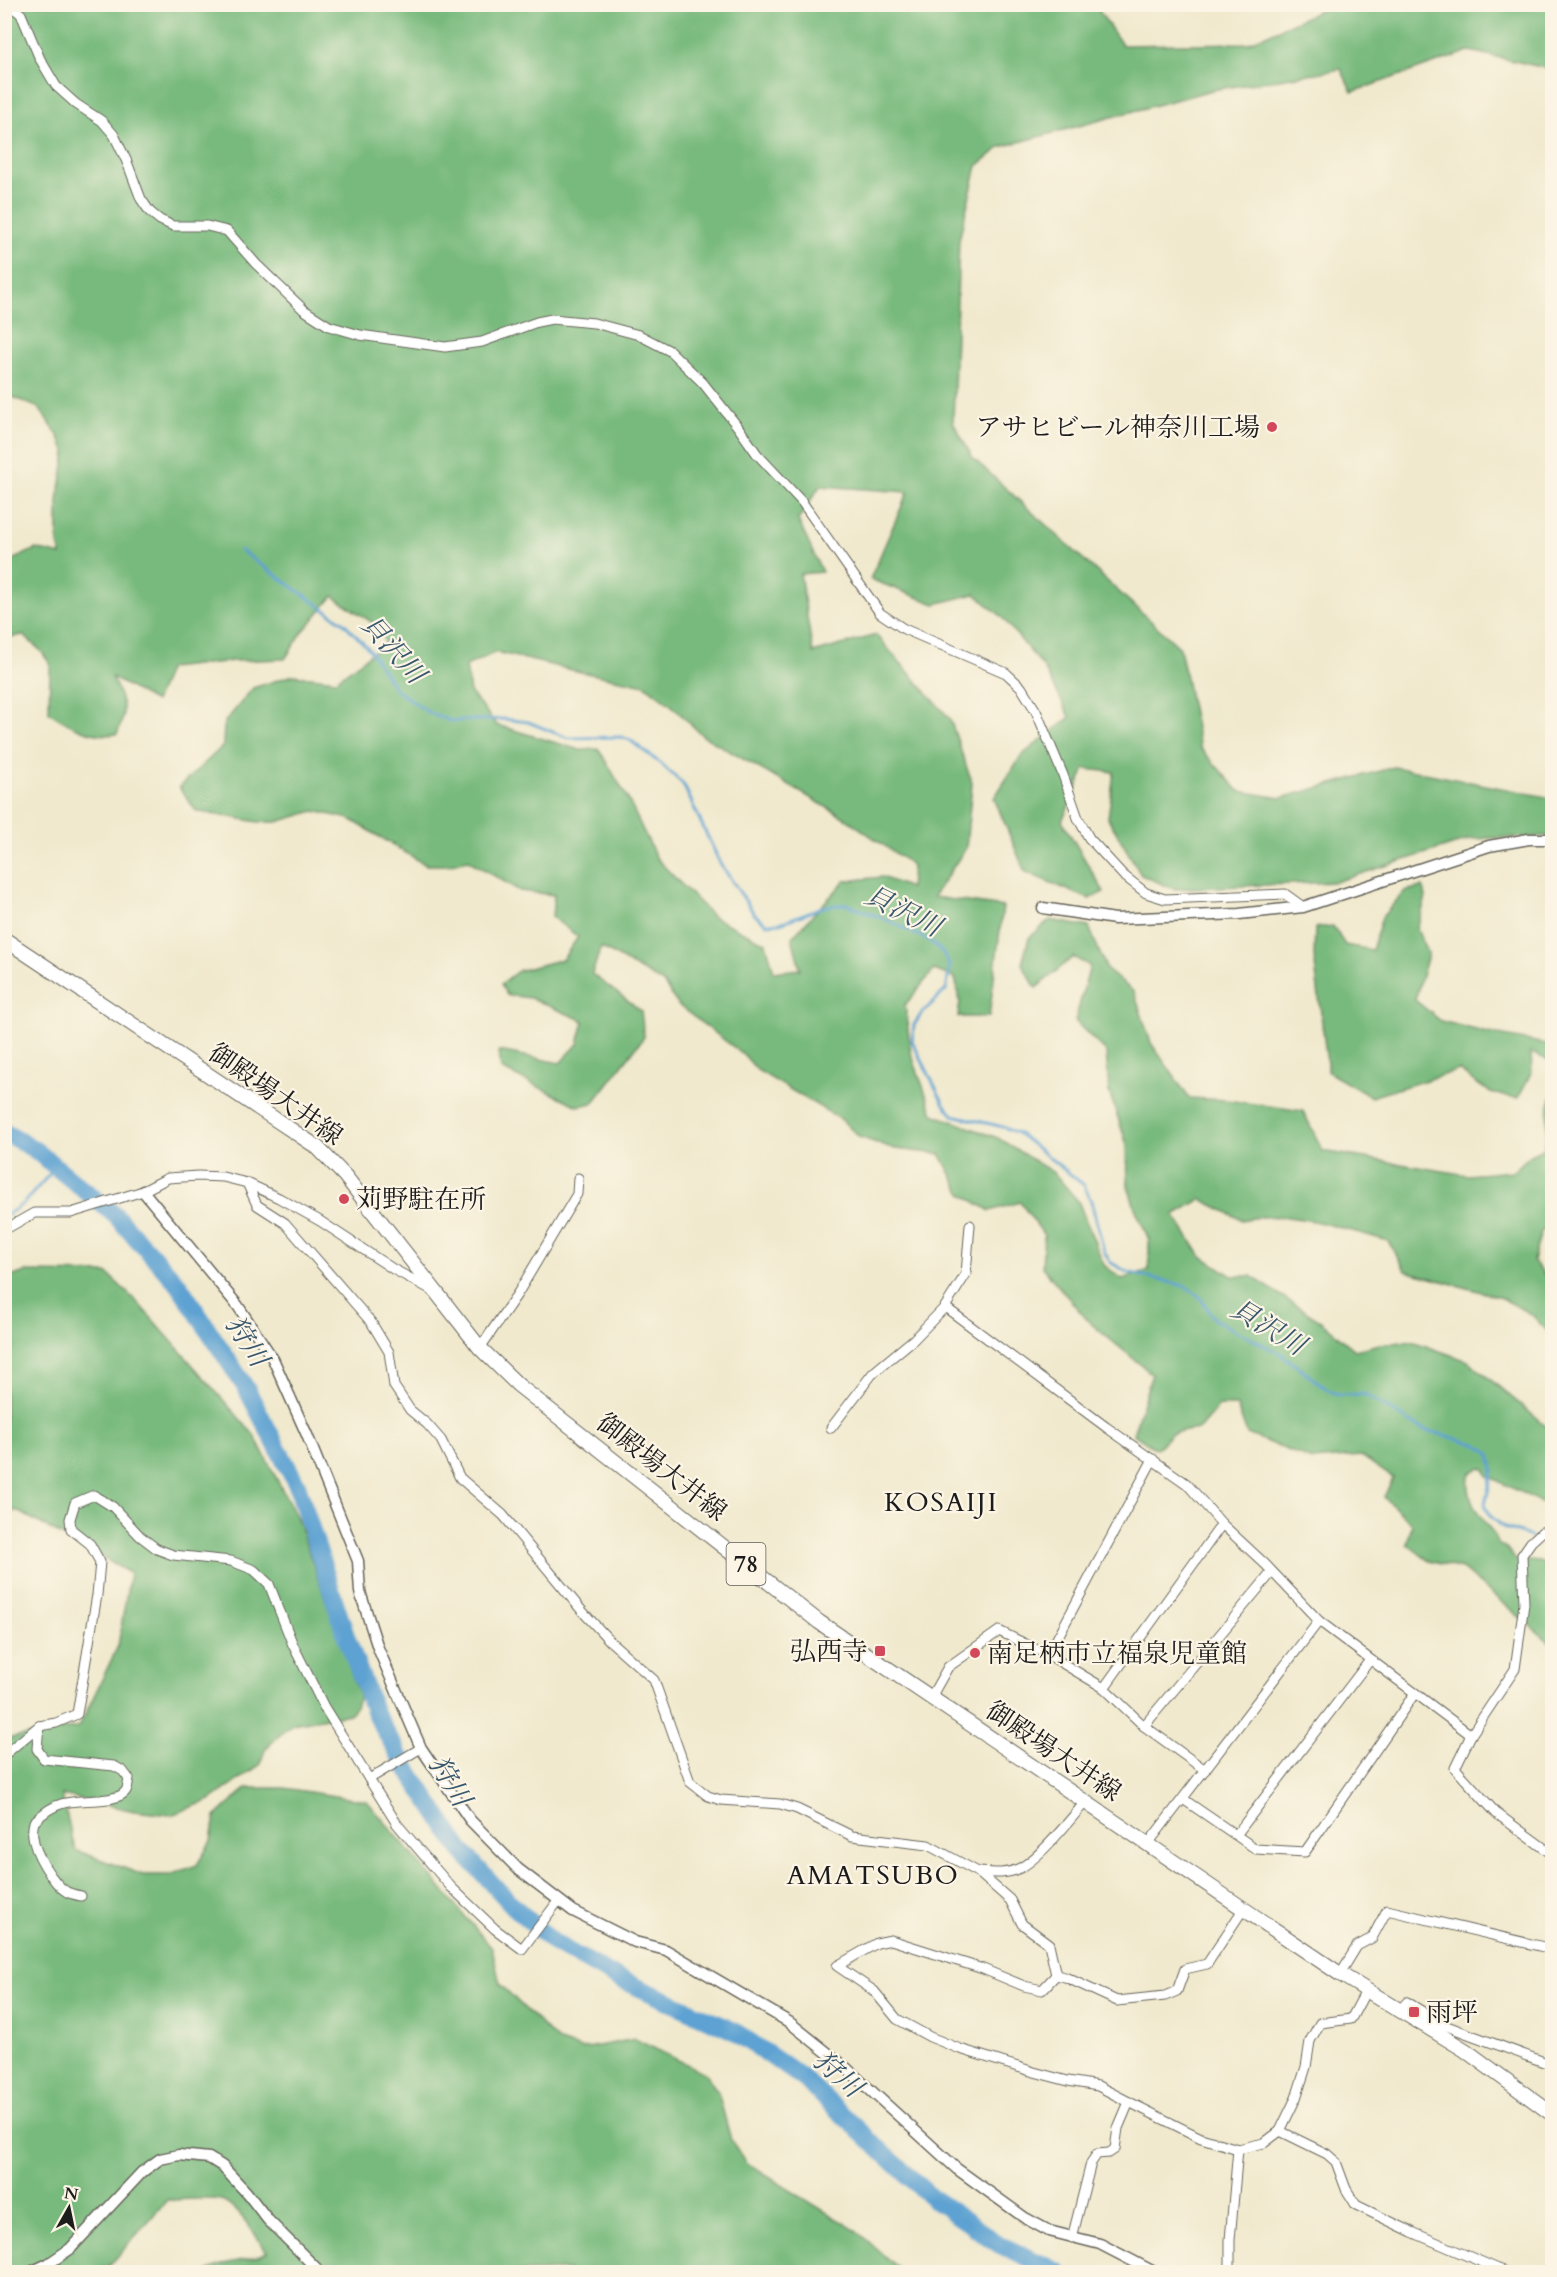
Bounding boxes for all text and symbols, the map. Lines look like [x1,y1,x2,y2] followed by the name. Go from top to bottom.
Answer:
[976,410,1260,445] place label: アサヒビール神奈川工場
[1265,420,1279,434] marker: アサヒビール神奈川工場
[352,607,435,694] water label: 貝沢川
[858,877,950,947] water label: 貝沢川
[202,1035,350,1153] street label: 御殿場大井線
[356,1182,486,1217] place label: 苅野駐在所
[337,1192,351,1206] marker: 苅野駐在所
[1223,1291,1315,1366] water label: 貝沢川
[216,1309,278,1377] water label: 狩川
[589,1406,734,1529] street label: 御殿場大井線
[884,1484,998,1521] district label: KOSAIJI
[726,1543,766,1585] road number: 78
[790,1634,868,1669] place label: 弘西寺
[987,1636,1247,1671] place label: 南足柄市立福泉児童館
[873,1644,887,1658] marker: 弘西寺
[968,1646,982,1660] marker: 南足柄市立福泉児童館
[979,1693,1128,1810] street label: 御殿場大井線
[420,1749,481,1817] water label: 狩川
[787,1857,959,1894] district label: AMATSUBO
[1426,1995,1478,2030] place label: 雨坪
[1407,2005,1421,2019] marker: 雨坪
[805,2043,872,2108] water label: 狩川
[39,2178,99,2238] north arrow
[63,2182,80,2206] text: N

